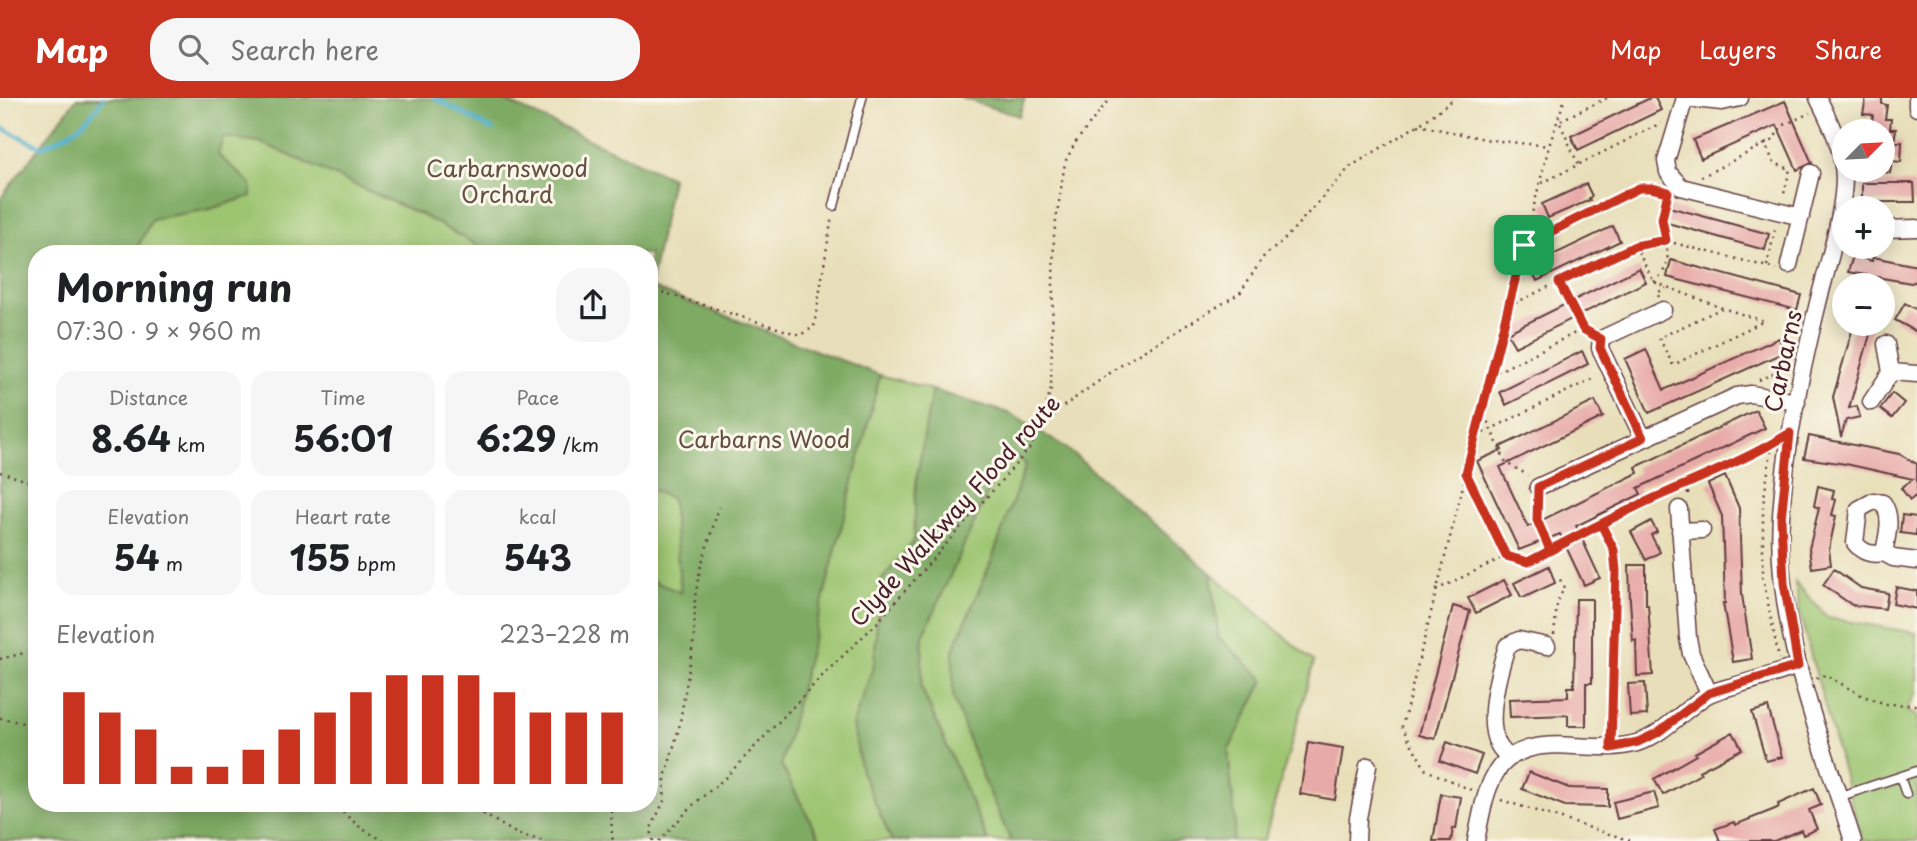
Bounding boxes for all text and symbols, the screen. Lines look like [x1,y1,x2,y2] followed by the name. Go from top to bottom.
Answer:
[150,18,640,81] search box
[35,24,108,74] text: Map
[174,30,212,68] icon: search
[230,30,379,69] text: Search here
[1610,31,1661,67] text: Map
[1699,31,1776,67] text: Layers
[1814,31,1882,67] text: Share
[1832,119,1895,182] north arrow
[1832,119,1895,336] map controls
[426,150,588,211] park label: Carbarnswood Orchard
[1832,196,1895,259] button: +
[1494,215,1554,275] pin
[1505,226,1543,264] icon: arrive
[56,258,292,315] text: Morning run
[556,268,630,342] button: share
[1832,273,1895,336] button: −
[1754,307,1810,415] street label: Carbarns
[56,313,262,348] text: 07:30 · 9 × 960 m
[108,383,188,411] text: Distance
[321,383,365,411] text: Time
[516,383,559,411] text: Pace
[840,386,1068,634] street label: Clyde Walkway Flood route
[91,411,171,464] text: 8.64
[293,411,393,464] text: 56:01
[476,411,557,464] text: 6:29
[678,421,850,456] park label: Carbarns Wood
[171,430,206,458] text: km
[557,430,599,458] text: /km
[107,502,189,530] text: Elevation
[295,502,391,530] text: Heart rate
[519,502,557,530] text: kcal
[113,530,160,583] text: 54
[290,530,351,583] text: 155
[503,530,572,583] text: 543
[160,549,183,577] text: m
[351,549,396,577] text: bpm
[56,616,155,651] text: Elevation
[499,616,630,651] text: 223–228 m

